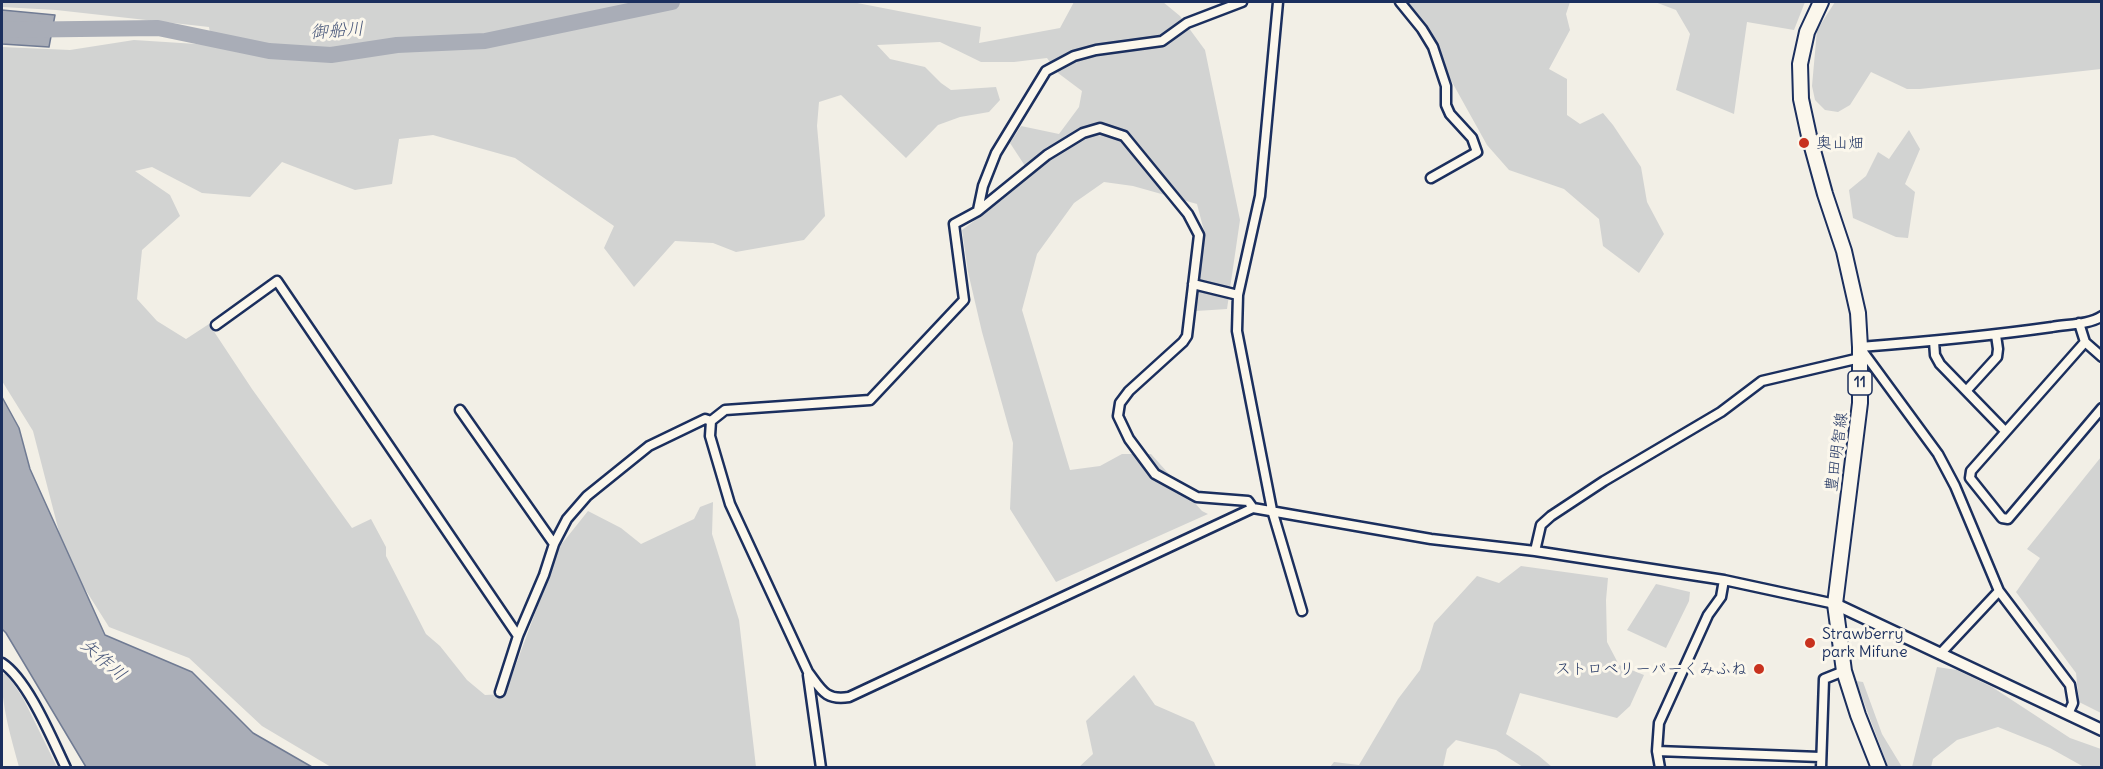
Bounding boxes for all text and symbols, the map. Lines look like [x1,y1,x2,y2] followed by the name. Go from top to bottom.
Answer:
[309,18,365,44] water label: 御船川
[1816,133,1864,153] place label: 奥山畑
[1797,136,1811,150] marker: 奥山畑
[1848,371,1872,395] road number: 11
[1822,411,1852,493] street label: 豊田明智線
[1822,624,1908,662] place label: Strawberry park Mifune
[76,634,130,686] water label: 矢作川
[1803,636,1817,650] marker: Strawberry park Mifune
[1555,659,1747,679] place label: ストロベリーパーくみふね
[1752,662,1766,676] marker: ストロベリーパーくみふね

